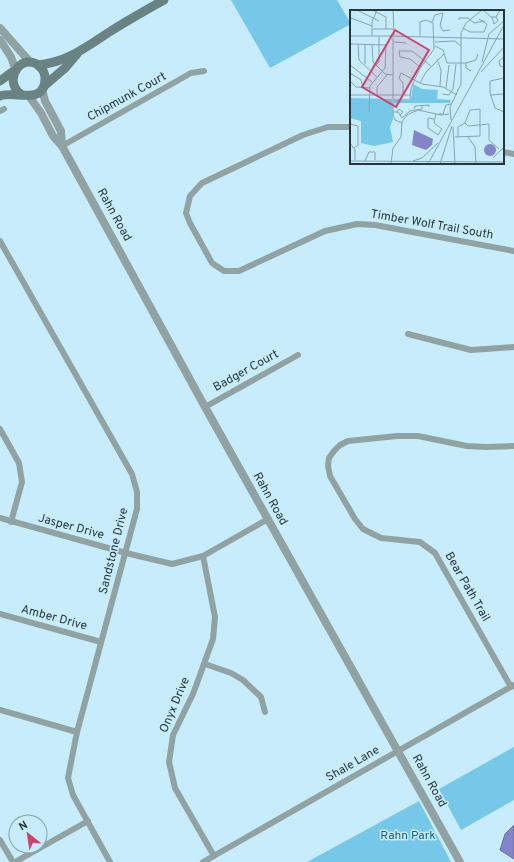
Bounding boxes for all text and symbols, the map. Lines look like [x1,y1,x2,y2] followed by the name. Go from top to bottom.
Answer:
[350,10,504,164] inset map
[85,69,169,125] street label: Chipmunk Court
[93,186,135,244] street label: Rahn Road
[369,206,495,244] street label: Timber Wolf Trail South
[210,346,282,396] street label: Badger Court
[249,470,291,528] street label: Rahn Road
[96,506,132,596] street label: Sandstone Drive
[36,510,106,544] street label: Jasper Drive
[441,549,493,625] street label: Bear Path Trail
[19,602,89,634] street label: Amber Drive
[156,675,194,735] street label: Onyx Drive
[323,742,383,786] street label: Shale Lane
[408,752,450,810] street label: Rahn Road
[8,814,48,854] north arrow
[17,818,30,834] text: N
[380,828,436,844] park label: Rahn Park

